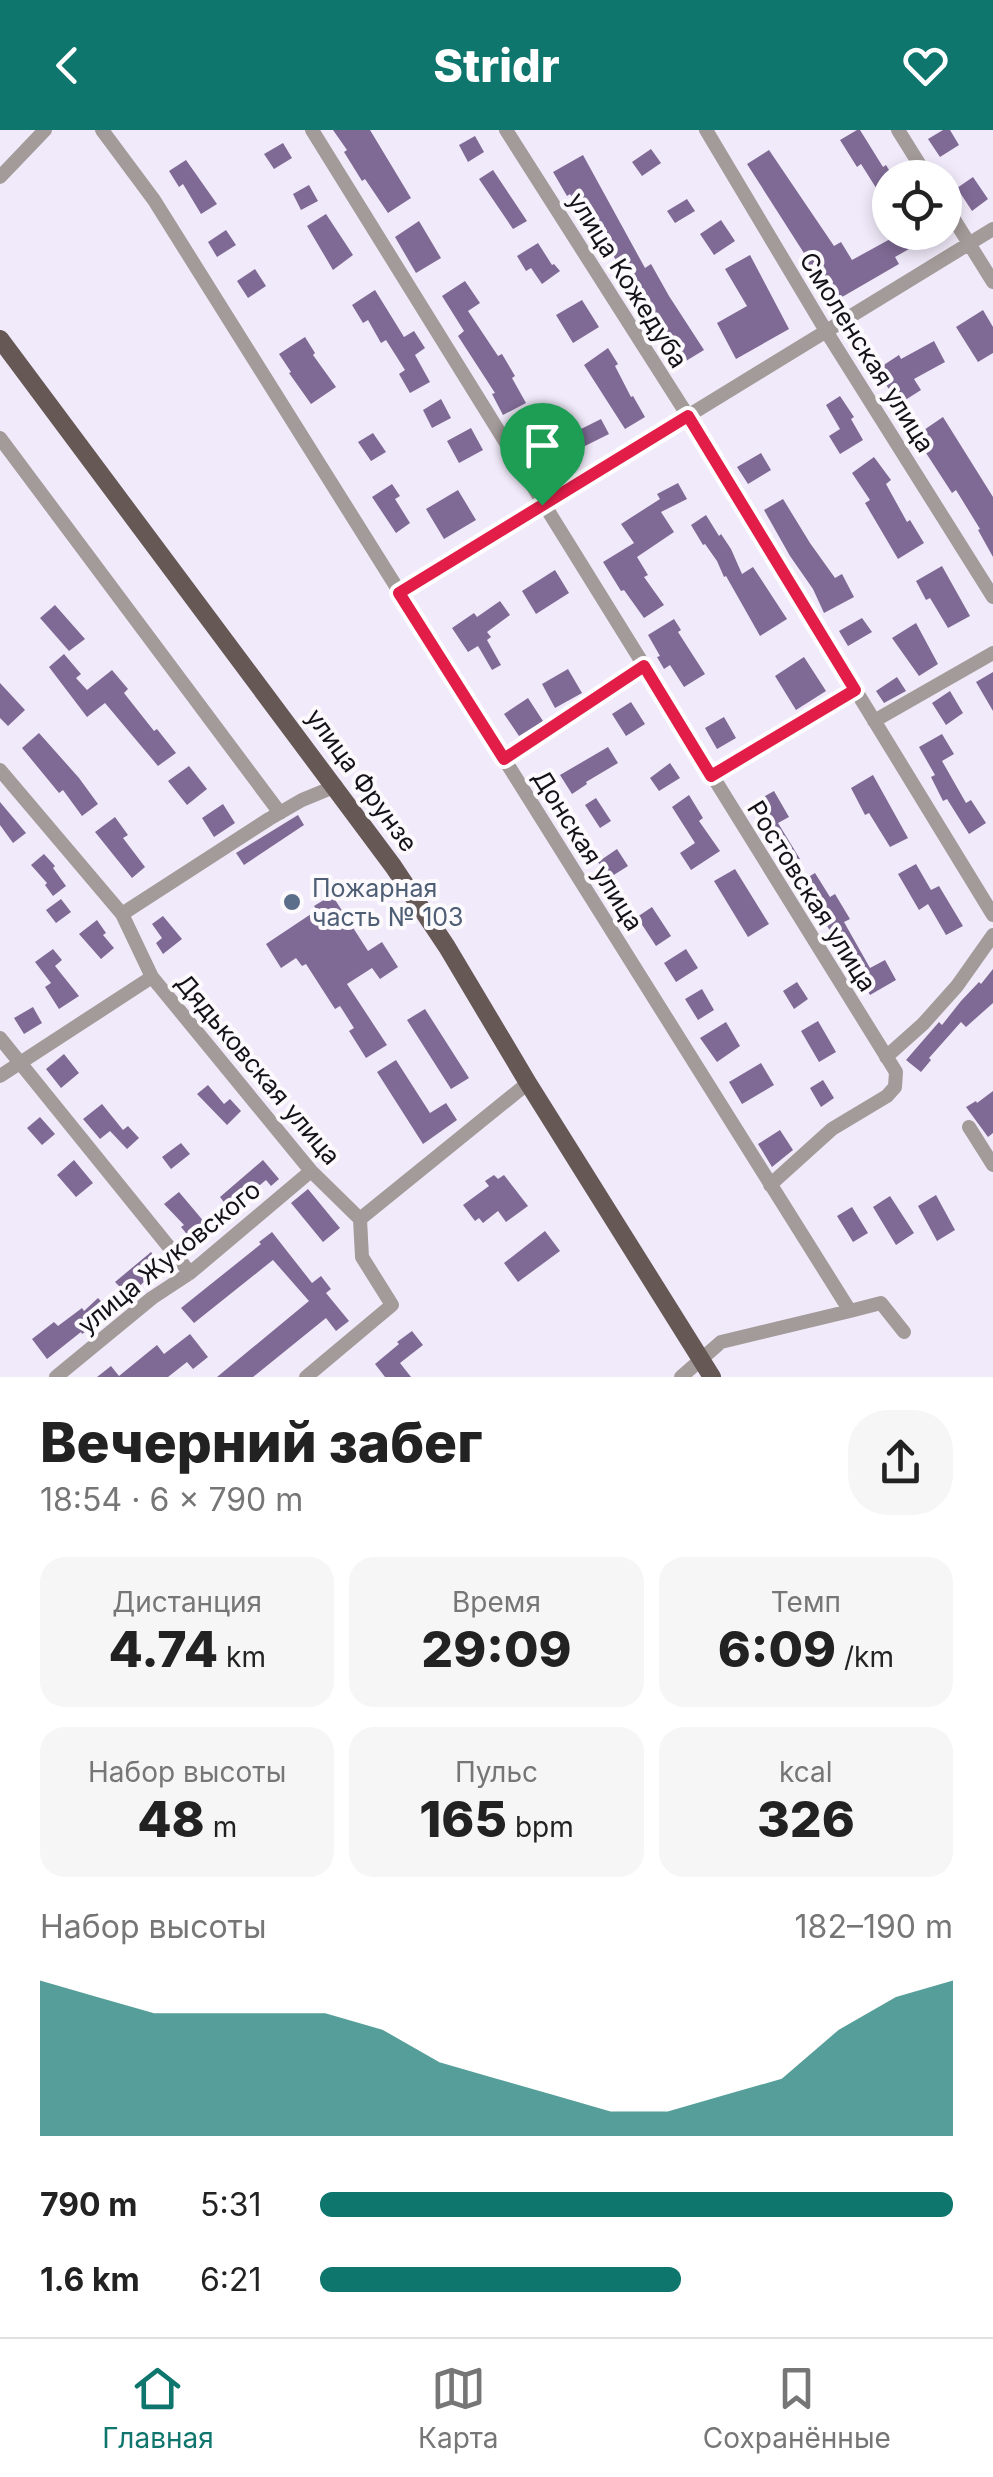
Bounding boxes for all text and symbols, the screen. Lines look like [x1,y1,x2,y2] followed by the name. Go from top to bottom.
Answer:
[40,38,95,93] icon: back
[433,38,560,93] text: Stridr
[898,38,953,93] icon: heart
[872,160,962,250] map controls
[872,160,962,250] button: locate
[562,187,694,373] street label: улица Кожедуба
[793,247,941,457] street label: Смоленская улица
[500,403,585,506] pin
[515,418,570,473] icon: arrive
[300,703,424,857] street label: улица Фрунзе
[527,764,649,936] street label: Донская улица
[741,795,883,997] street label: Ростовская улица
[312,873,464,932] place label: Пожарная часть № 103
[281,891,303,913] marker: Пожарная часть № 103
[169,967,347,1171] street label: Дядьковская улица
[72,1174,266,1340] street label: улица Жуковского
[40,1409,482,1475] text: Вечерний забег
[848,1410,953,1515] button: share
[40,1480,303,1519] text: 18:54 · 6 × 790 m
[112,1585,262,1619] text: Дистанция
[452,1585,541,1619] text: Время
[771,1585,841,1619] text: Темп
[108,1619,218,1679] text: 4.74
[421,1619,572,1679] text: 29:09
[718,1619,836,1679] text: 6:09
[218,1640,266,1674] text: km
[836,1640,894,1674] text: /km
[88,1755,286,1789] text: Набор высоты
[455,1755,538,1789] text: Пульс
[779,1755,833,1789] text: kcal
[137,1789,205,1849] text: 48
[419,1789,507,1849] text: 165
[757,1789,855,1849] text: 326
[205,1810,237,1844] text: m
[507,1810,574,1844] text: bpm
[40,1907,267,1946] text: Набор высоты
[795,1907,953,1946] text: 182–190 m
[40,2185,137,2224] text: 790 m
[200,2185,261,2224] text: 5:31
[40,2260,140,2299] text: 1.6 km
[200,2260,262,2299] text: 6:21
[102,2361,214,2455] tab: Главная
[418,2361,499,2455] tab: Карта
[703,2361,891,2455] tab: Сохранённые

